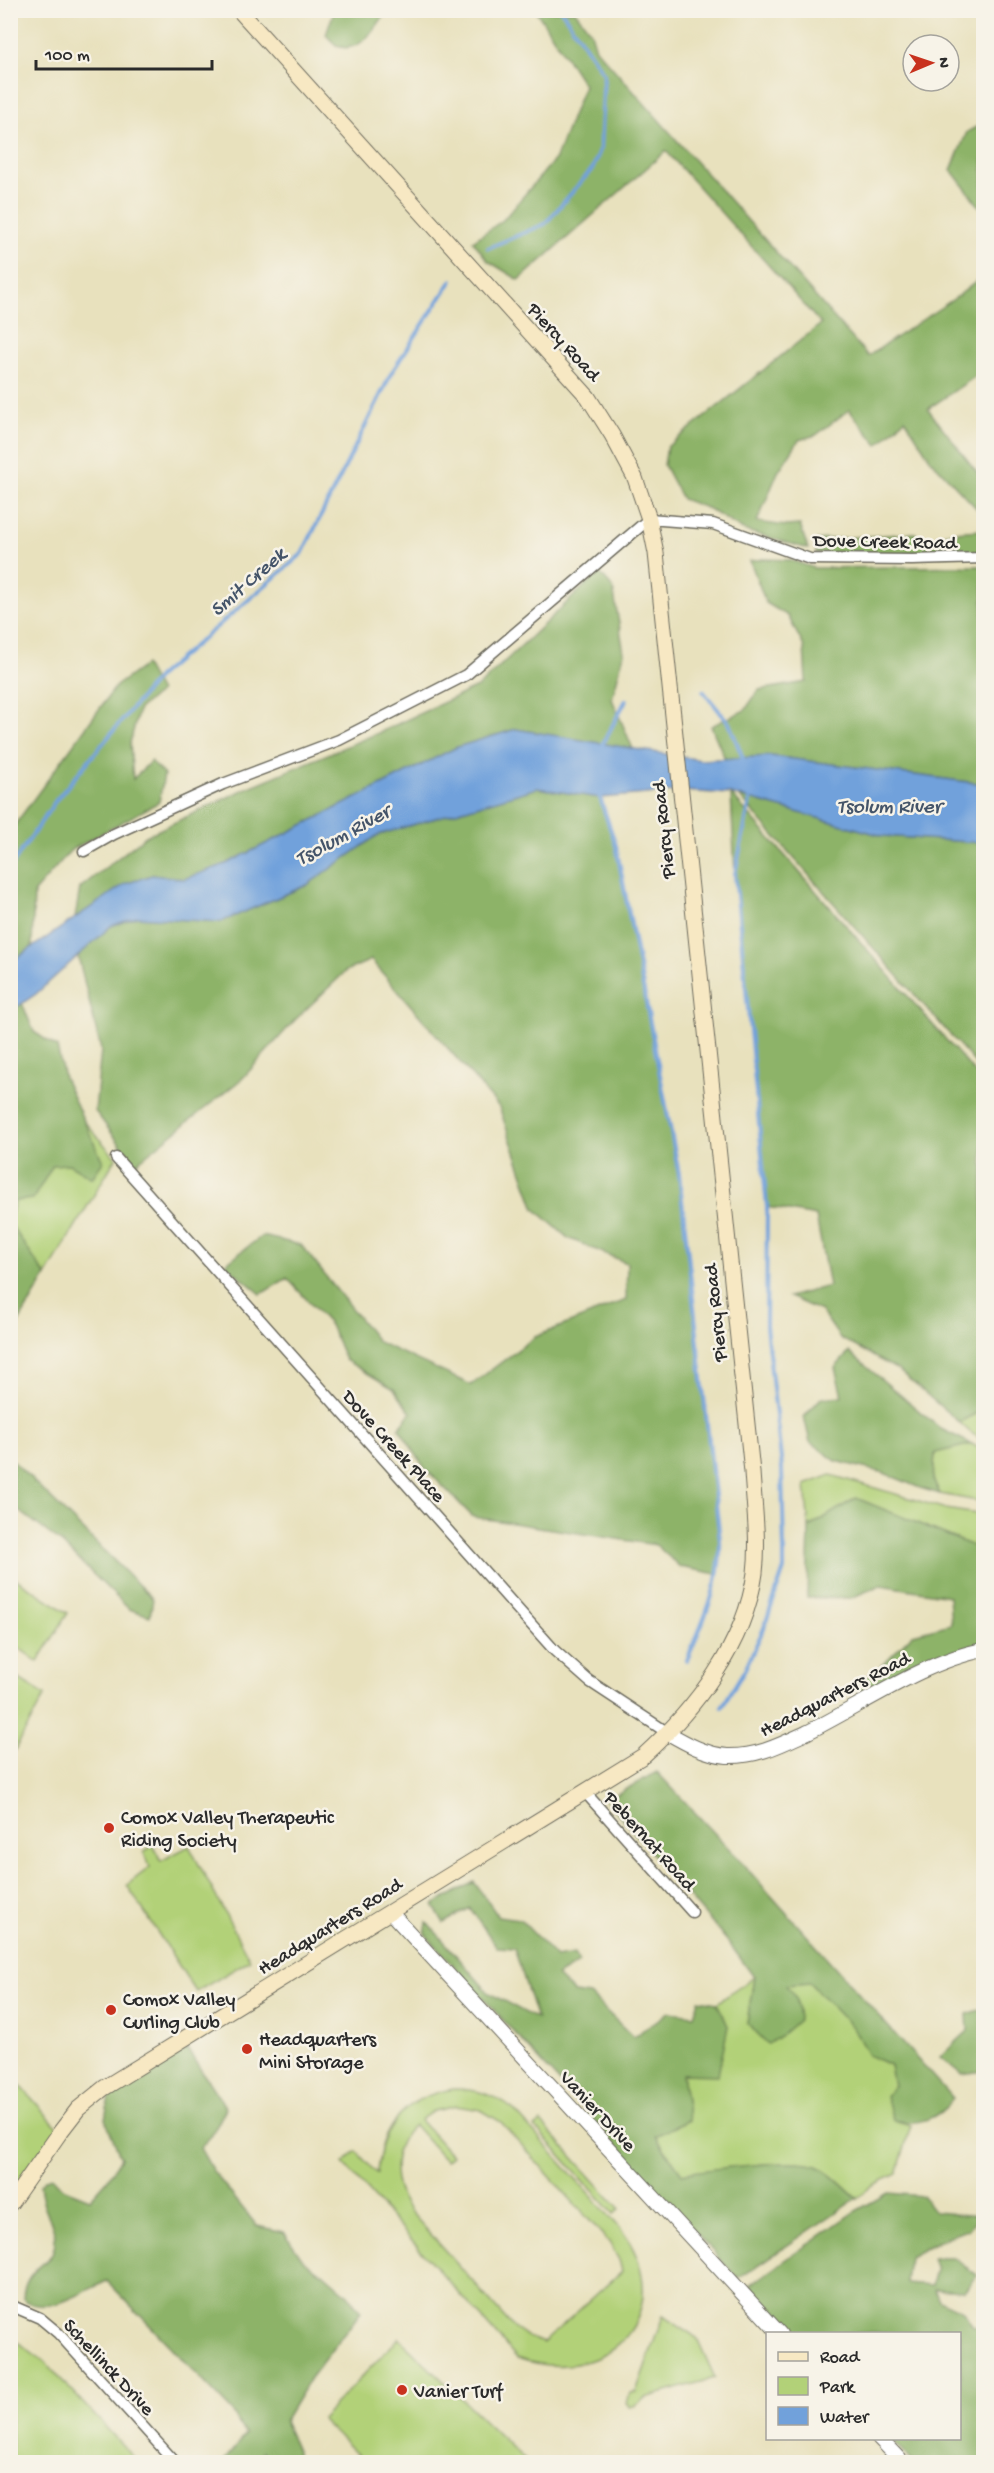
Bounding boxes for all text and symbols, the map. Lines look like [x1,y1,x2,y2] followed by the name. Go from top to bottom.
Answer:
[36,33,212,71] scale bar
[901,33,961,93] north arrow
[44,46,90,67] text: 100 m
[933,57,952,69] text: N
[520,299,605,389] street label: Piercy Road
[811,531,959,556] street label: Dove Creek Road
[206,542,294,623] water label: Smit Creek
[649,778,682,880] street label: Piercy Road
[837,796,946,821] water label: Tsolum River
[292,799,399,873] water label: Tsolum River
[701,1261,734,1363] street label: Piercy Road
[335,1385,449,1509] street label: Dove Creek Place
[757,1647,917,1744] street label: Headquarters Road
[597,1787,701,1899] street label: Pebernat Road
[121,1808,335,1854] place label: Comox Valley Therapeutic Riding Society
[102,1821,116,1835] marker: Comox Valley Therapeutic Riding Society
[255,1873,409,1982] street label: Headquarters Road
[123,1990,235,2036] place label: Comox Valley Curling Club
[104,2003,118,2017] marker: Comox Valley Curling Club
[259,2030,377,2076] place label: Headquarters Mini Storage
[240,2042,254,2056] marker: Headquarters Mini Storage
[553,2067,640,2158] street label: Vanier Drive
[57,2315,159,2422] street label: Schellinck Drive
[766,2332,961,2440] legend
[820,2348,861,2369] text: Road
[819,2378,856,2399] text: Park
[413,2382,504,2405] place label: Vanier Turf
[395,2383,409,2397] marker: Vanier Turf
[820,2408,870,2429] text: Water

